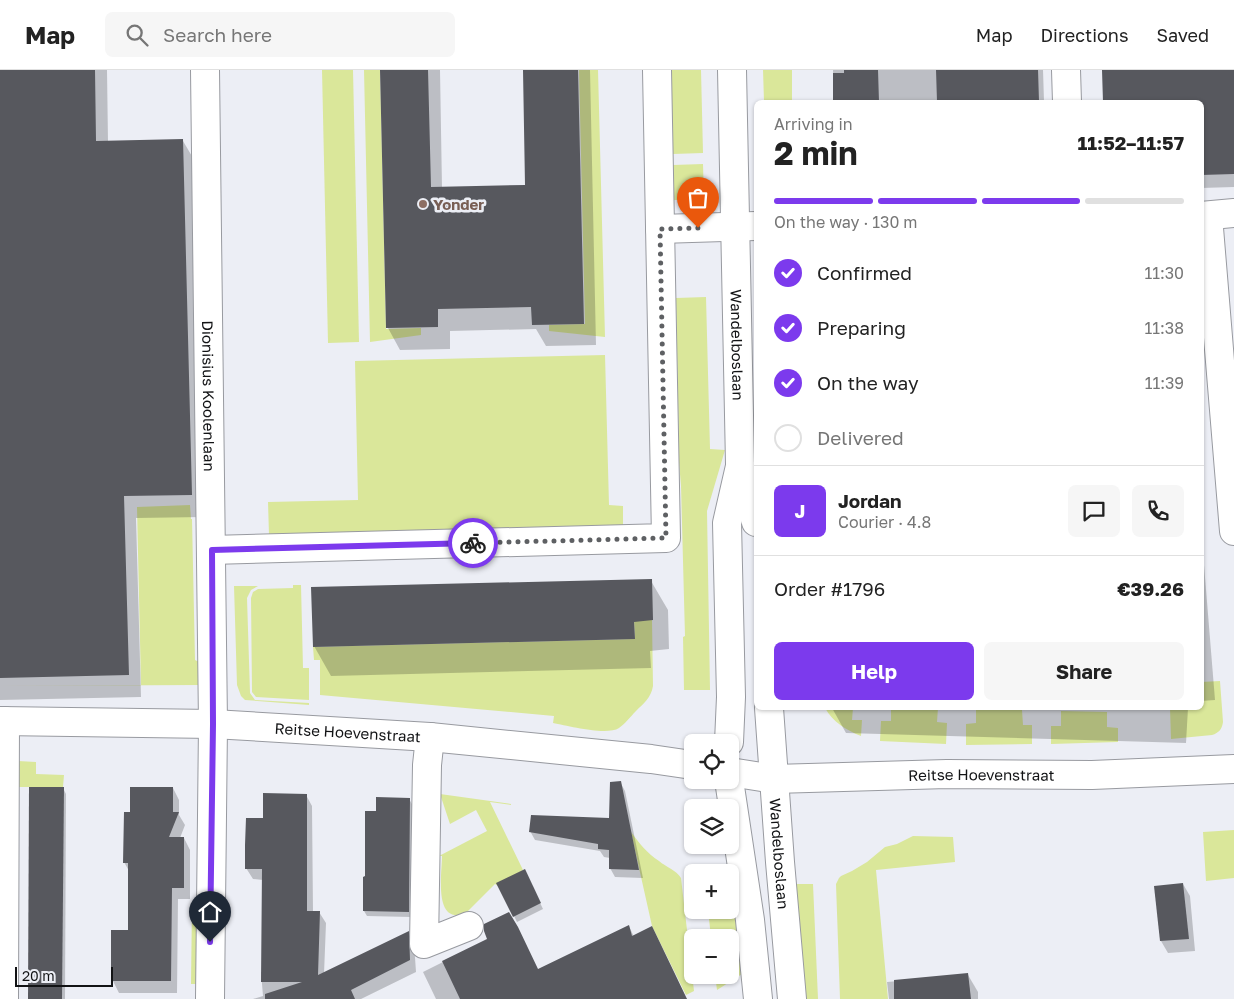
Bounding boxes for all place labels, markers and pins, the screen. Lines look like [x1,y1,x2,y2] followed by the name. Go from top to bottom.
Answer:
[677,177,719,228] pin
[433,195,484,213] place label: Yonder
[417,198,429,210] marker: Yonder
[189,891,231,942] pin

